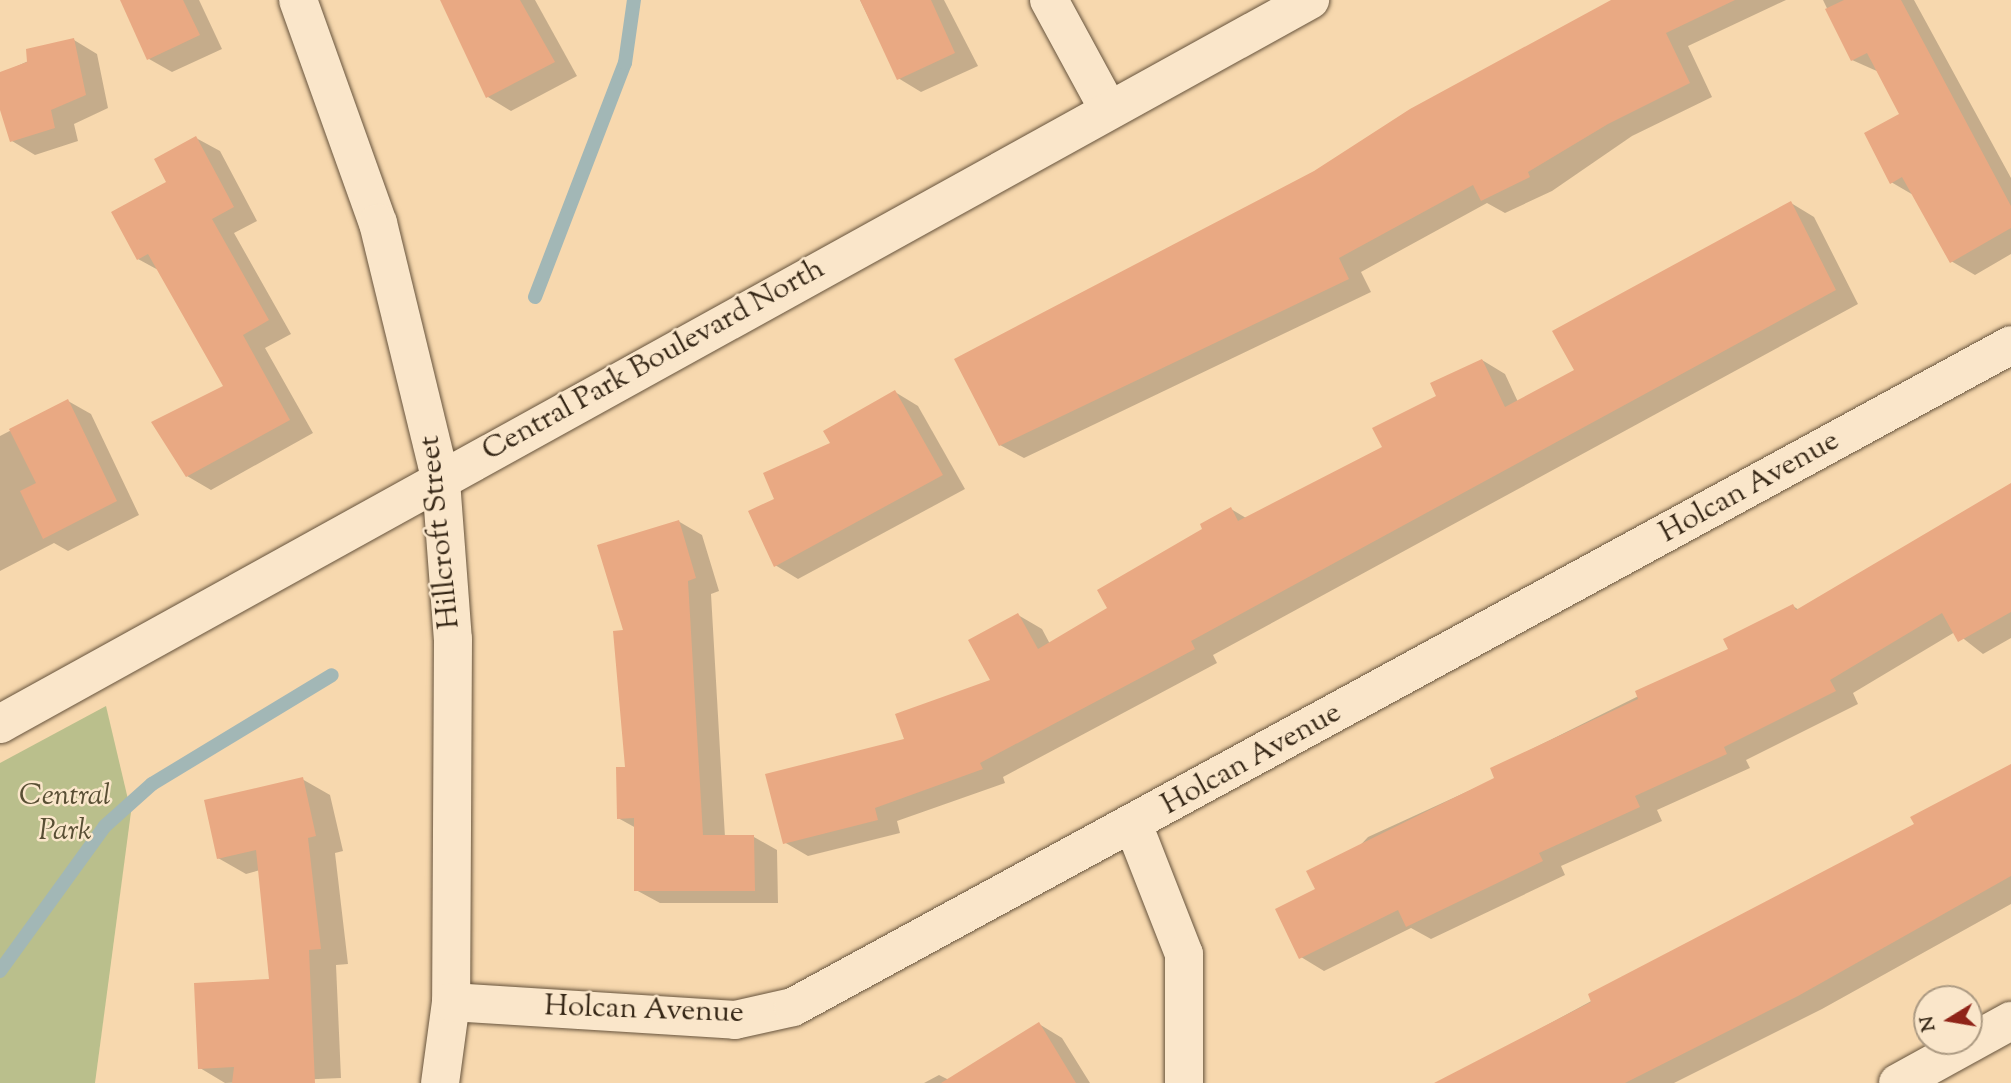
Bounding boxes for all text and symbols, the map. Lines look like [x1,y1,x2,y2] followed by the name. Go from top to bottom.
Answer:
[477,252,831,470] street label: Central Park Boulevard North
[1654,424,1846,552] street label: Holcan Avenue
[413,433,469,631] street label: Hillcroft Street
[1156,696,1348,824] street label: Holcan Avenue
[19,779,111,850] park label: Central Park
[1913,985,1983,1055] north arrow
[544,990,744,1032] street label: Holcan Avenue
[1914,1014,1944,1034] text: N

